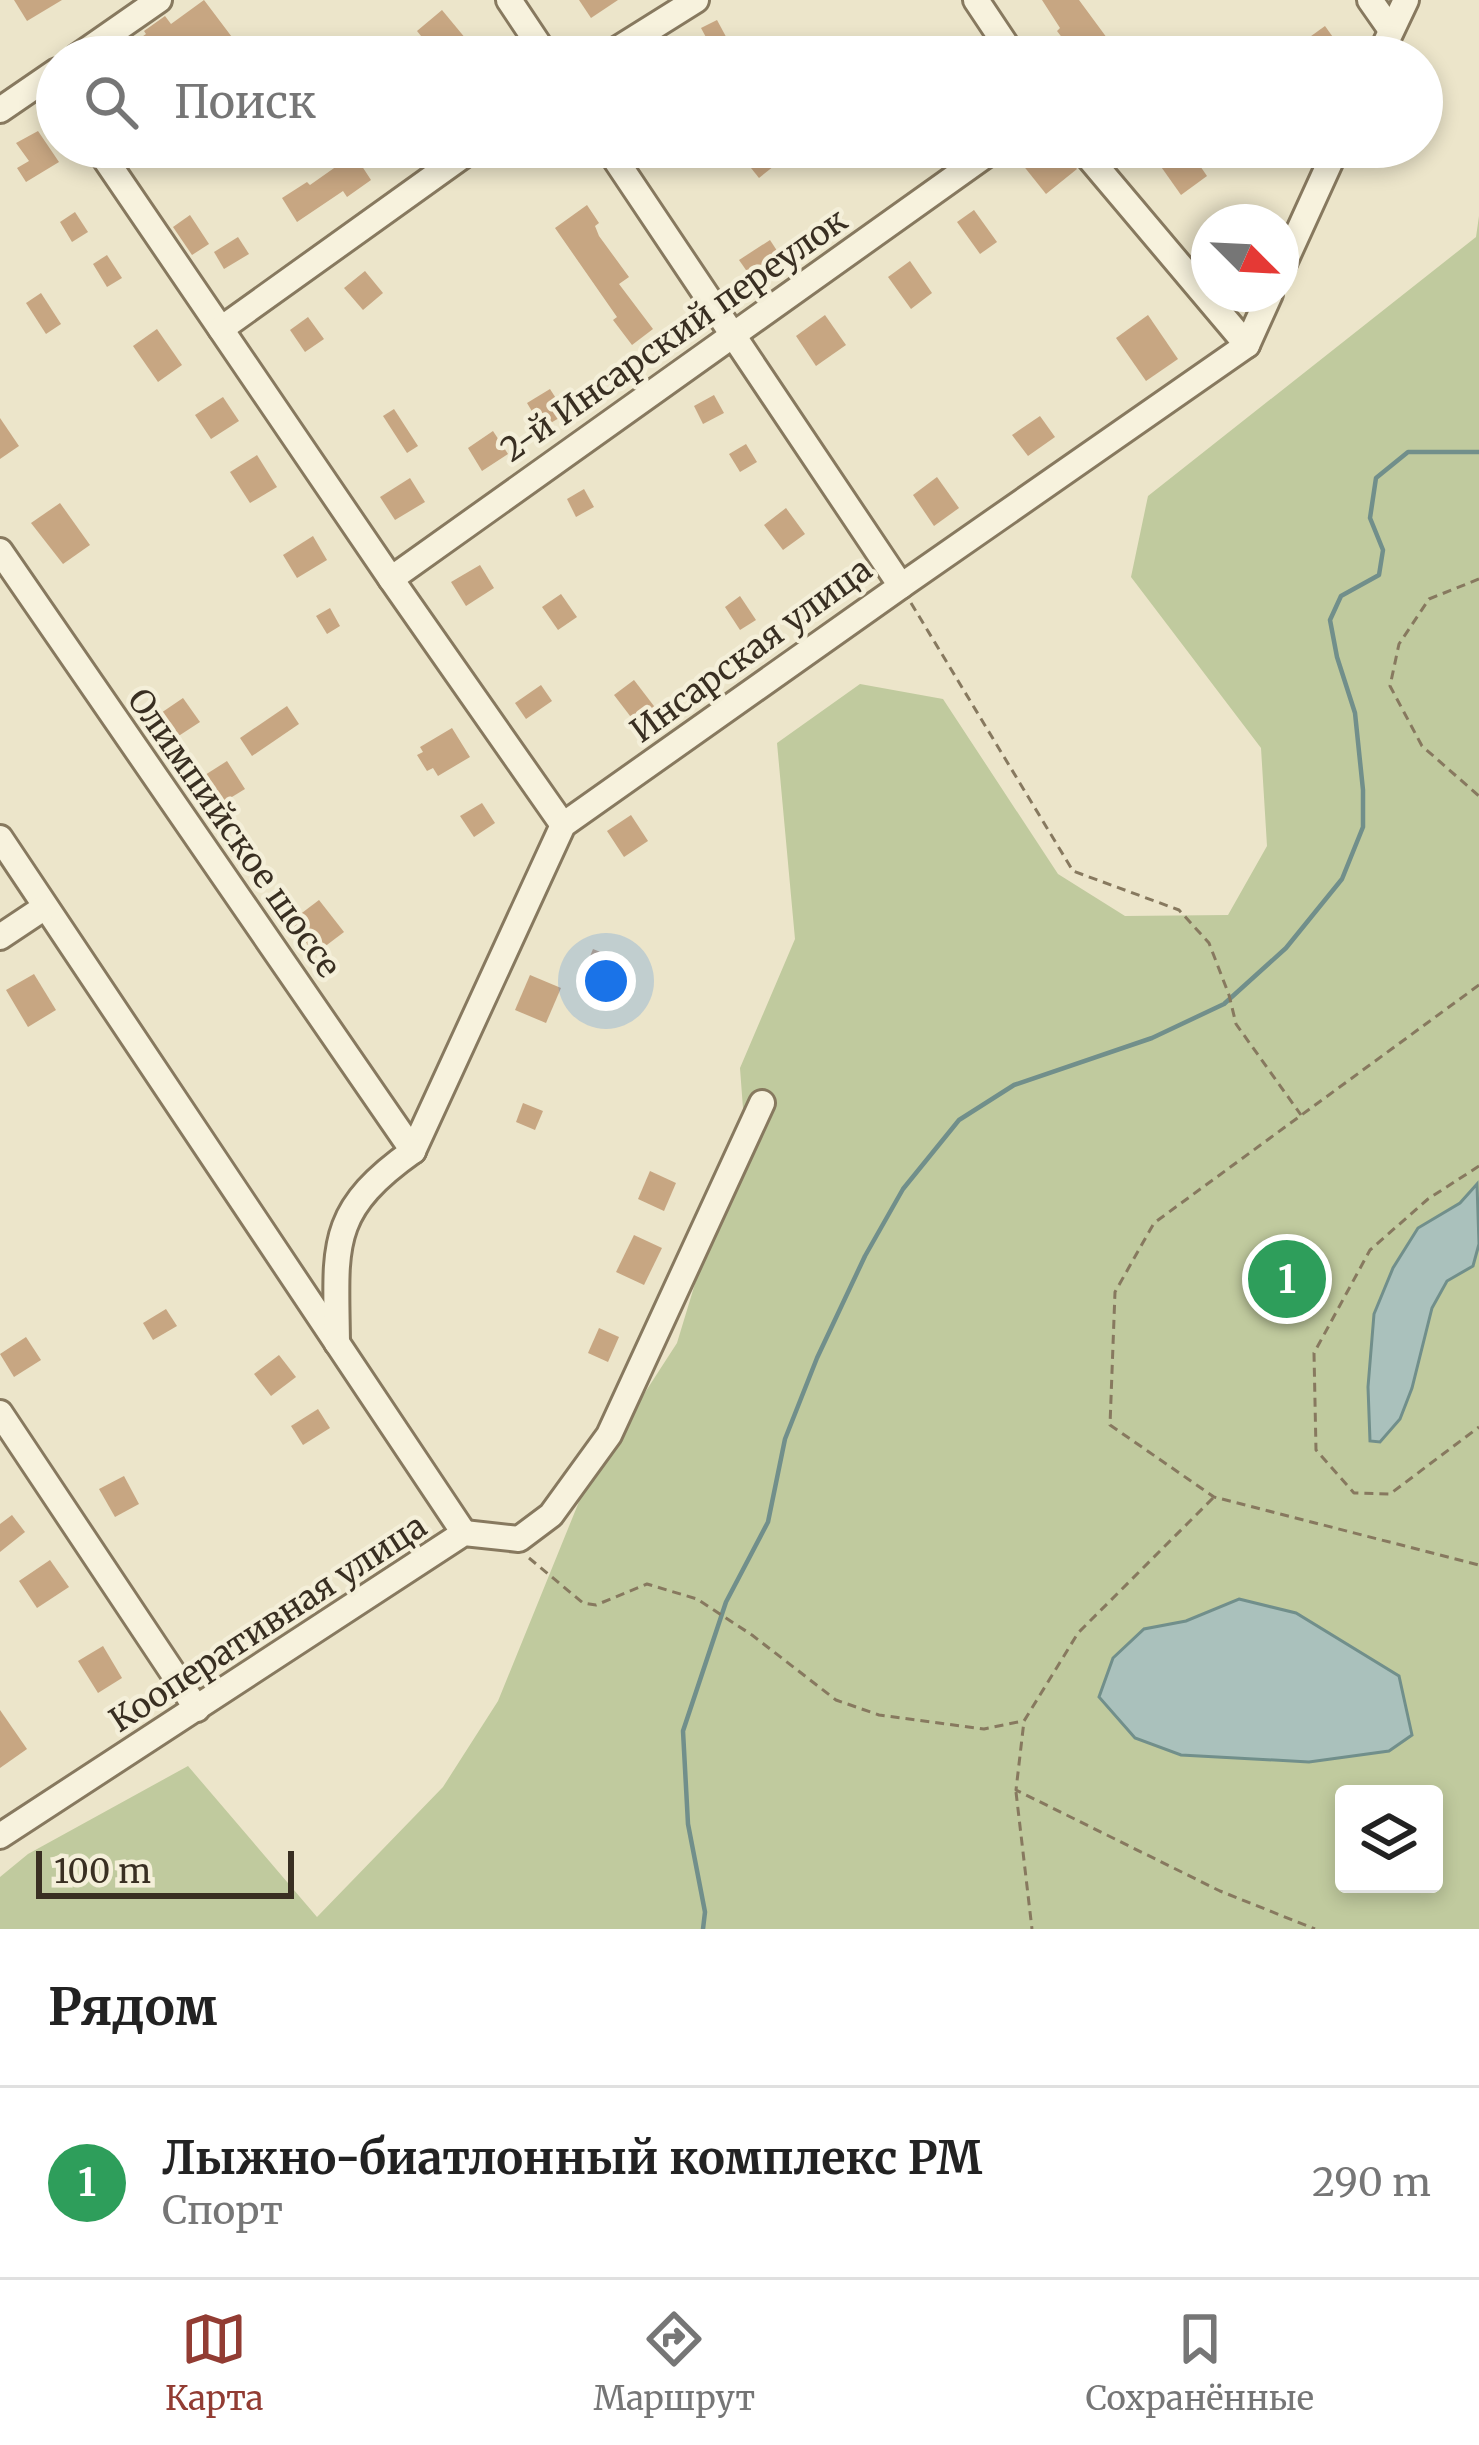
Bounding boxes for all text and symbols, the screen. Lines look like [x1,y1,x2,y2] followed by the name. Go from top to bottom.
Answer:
[36,36,1443,168] search box
[78,69,144,135] icon: search
[174,74,316,130] text: Поиск
[493,200,855,470] street label: 2-й Инсарский переулок
[1191,204,1299,312] north arrow
[622,549,880,751] street label: Инсарская улица
[119,681,349,985] street label: Олимпийское шоссе
[576,951,636,1011] your location
[1248,1234,1326,1324] pin: 1
[102,1505,434,1741] street label: Кооперативная улица
[1335,1785,1443,1893] map controls
[1335,1785,1443,1893] button: layers
[36,1845,294,1898] scale bar
[54,1851,151,1892] text: 100 m
[48,1975,217,2039] text: Рядом
[162,2130,982,2186] text: Лыжно-биатлонный комплекс РМ
[78,2158,96,2207] text: 1
[1312,2158,1431,2207] text: 290 m
[162,2186,283,2235] text: Спорт
[165,2306,263,2419] tab: Карта
[594,2306,755,2419] tab: Маршрут
[1085,2306,1314,2419] tab: Сохранённые

